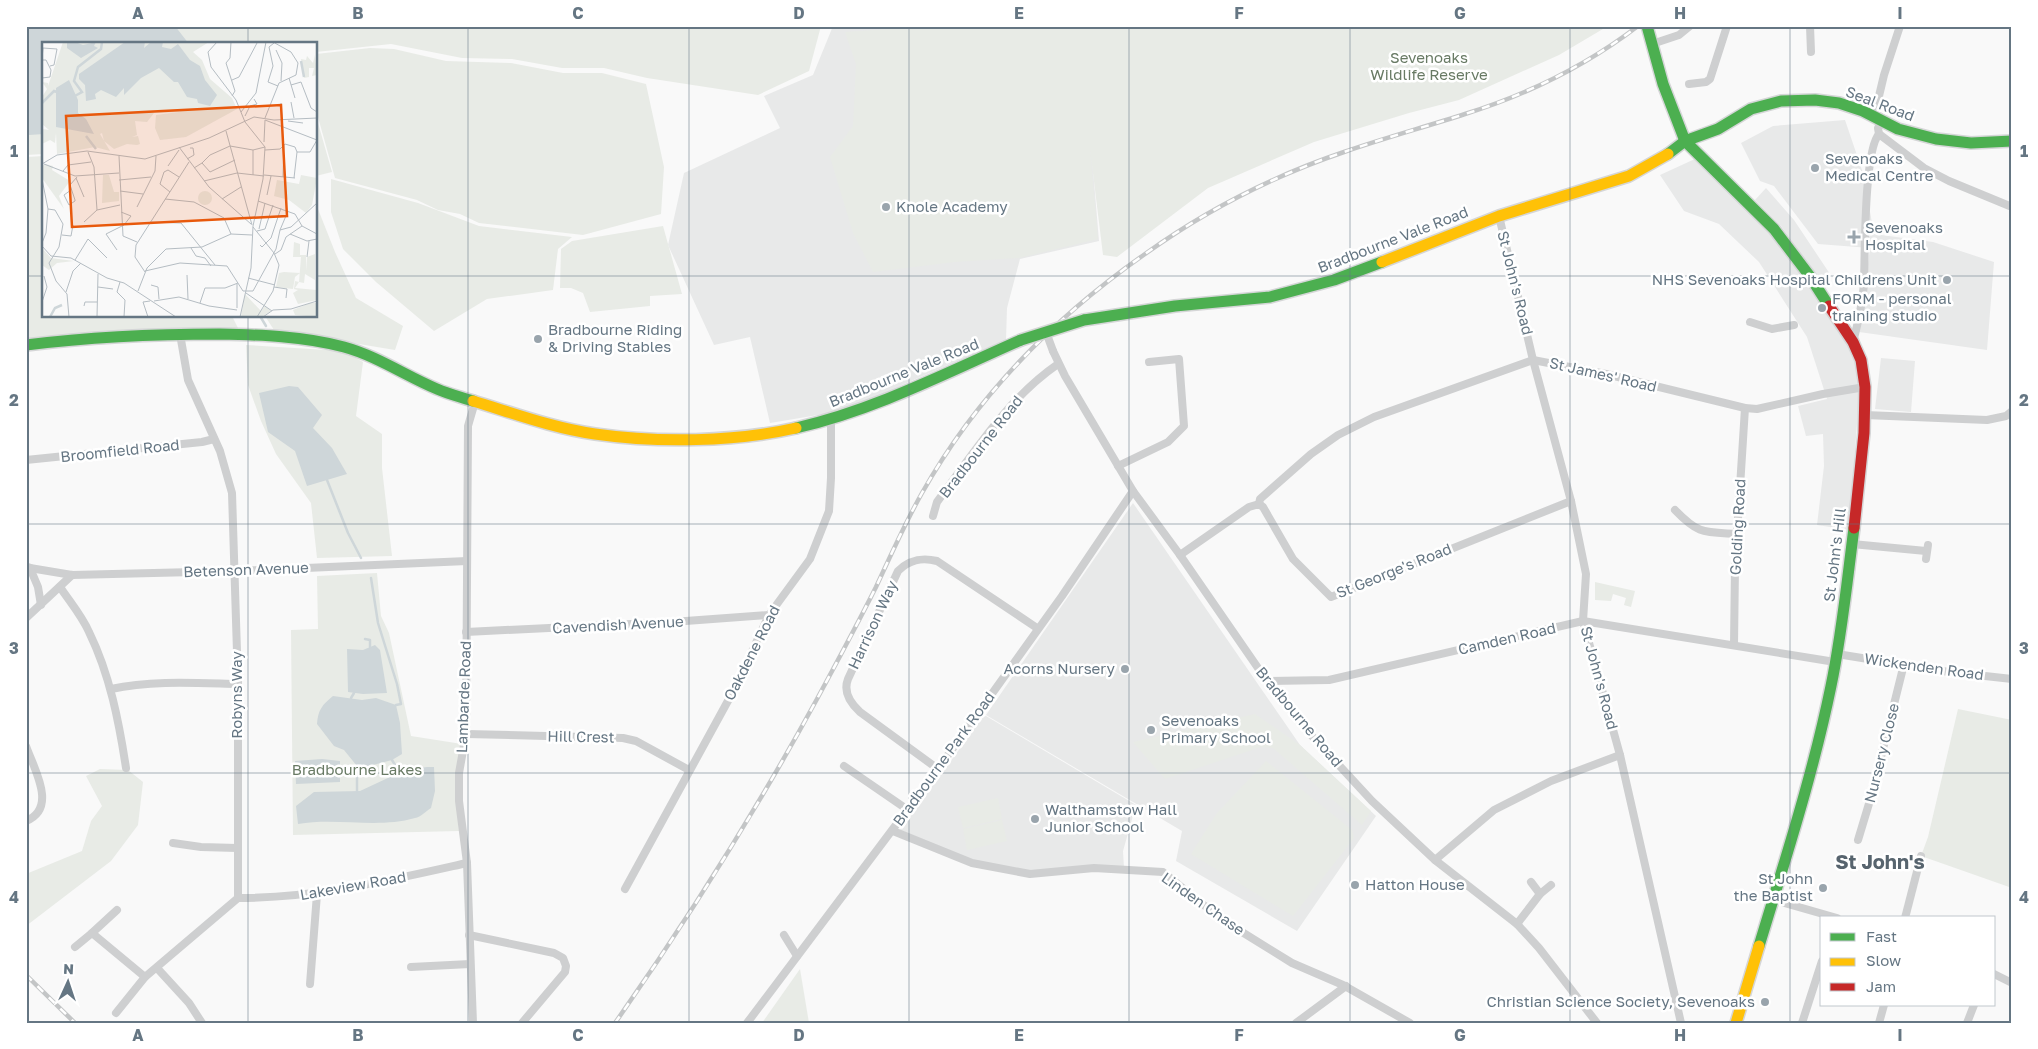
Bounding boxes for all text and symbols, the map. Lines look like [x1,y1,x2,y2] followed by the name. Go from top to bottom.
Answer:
[132,3,144,23] text: A
[352,3,364,23] text: B
[572,3,584,23] text: C
[793,3,805,23] text: D
[1014,3,1024,23] text: E
[1234,3,1244,23] text: F
[1454,3,1466,23] text: G
[1674,3,1686,23] text: H
[1897,3,1903,23] text: I
[42,42,318,318] inset map
[1370,48,1488,83] park label: Sevenoaks Wildlife Reserve
[1843,82,1917,124] street label: Seal Road
[10,141,18,161] text: 1
[2020,141,2028,161] text: 1
[1825,149,1934,184] place label: Sevenoaks Medical Centre
[1809,162,1821,174] marker: Sevenoaks Medical Centre
[896,197,1008,215] place label: Knole Academy
[880,201,892,213] marker: Knole Academy
[1315,202,1470,276] street label: Bradbourne Vale Road
[1865,218,1943,253] place label: Sevenoaks Hospital
[1494,229,1538,337] street label: St John's Road
[1847,230,1861,244] marker: Sevenoaks Hospital
[1652,270,1937,288] place label: NHS Sevenoaks Hospital Childrens Unit
[1941,274,1953,286] marker: NHS Sevenoaks Hospital Childrens Unit
[1832,289,1952,324] place label: FORM - personal training studio
[1816,302,1828,314] marker: FORM - personal training studio
[548,320,682,355] place label: Bradbourne Riding & Driving Stables
[532,333,544,345] marker: Bradbourne Riding & Driving Stables
[826,334,981,410] street label: Bradbourne Vale Road
[1548,353,1659,395] street label: St James' Road
[9,390,19,410] text: 2
[2019,390,2029,410] text: 2
[935,392,1026,501] street label: Bradbourne Road
[59,435,180,465] street label: Broomfield Road
[1725,478,1749,576] street label: Golding Road
[1819,507,1849,603] street label: St John's Hill
[1333,539,1454,601] street label: St George's Road
[183,558,309,580] street label: Betenson Avenue
[844,577,901,672] street label: Harrison Way
[719,602,783,703] street label: Oakdene Road
[552,612,684,636] street label: Cavendish Avenue
[1456,618,1557,658] street label: Camden Road
[1577,624,1622,731] street label: St John's Road
[9,638,19,658] text: 3
[2019,638,2029,658] text: 3
[452,641,474,753] street label: Lambarde Road
[1863,649,1985,683] street label: Wickenden Road
[227,651,245,739] street label: Robyns Way
[1003,659,1116,677] place label: Acorns Nursery
[1119,663,1131,675] marker: Acorns Nursery
[1253,663,1347,770] street label: Bradbourne Road
[889,688,998,829] street label: Bradbourne Park Road
[1860,701,1902,804] street label: Nursery Close
[1161,711,1271,746] place label: Sevenoaks Primary School
[1145,724,1157,736] marker: Sevenoaks Primary School
[547,726,615,746] street label: Hill Crest
[292,760,422,778] park label: Bradbourne Lakes
[1045,800,1177,835] place label: Walthamstow Hall Junior School
[1029,813,1041,825] marker: Walthamstow Hall Junior School
[1835,849,1925,873] district label: St John's
[298,867,407,903] street label: Lakeview Road
[1159,868,1249,939] street label: Linden Chase
[1734,869,1813,904] place label: St John the Baptist
[1365,875,1465,893] place label: Hatton House
[1349,879,1361,891] marker: Hatton House
[1817,882,1829,894] marker: St John the Baptist
[9,887,19,907] text: 4
[2019,887,2029,907] text: 4
[1820,916,1996,1006] legend
[1866,927,1897,945] text: Fast
[1866,951,1901,969] text: Slow
[42,956,92,1006] north arrow
[63,960,74,977] text: N
[1866,977,1896,995] text: Jam
[1486,992,1755,1010] place label: Christian Science Society, Sevenoaks
[1759,996,1771,1008] marker: Christian Science Society, Sevenoaks
[132,1025,144,1045] text: A
[352,1025,364,1045] text: B
[572,1025,584,1045] text: C
[793,1025,805,1045] text: D
[1014,1025,1024,1045] text: E
[1234,1025,1244,1045] text: F
[1454,1025,1466,1045] text: G
[1674,1025,1686,1045] text: H
[1897,1025,1903,1045] text: I

